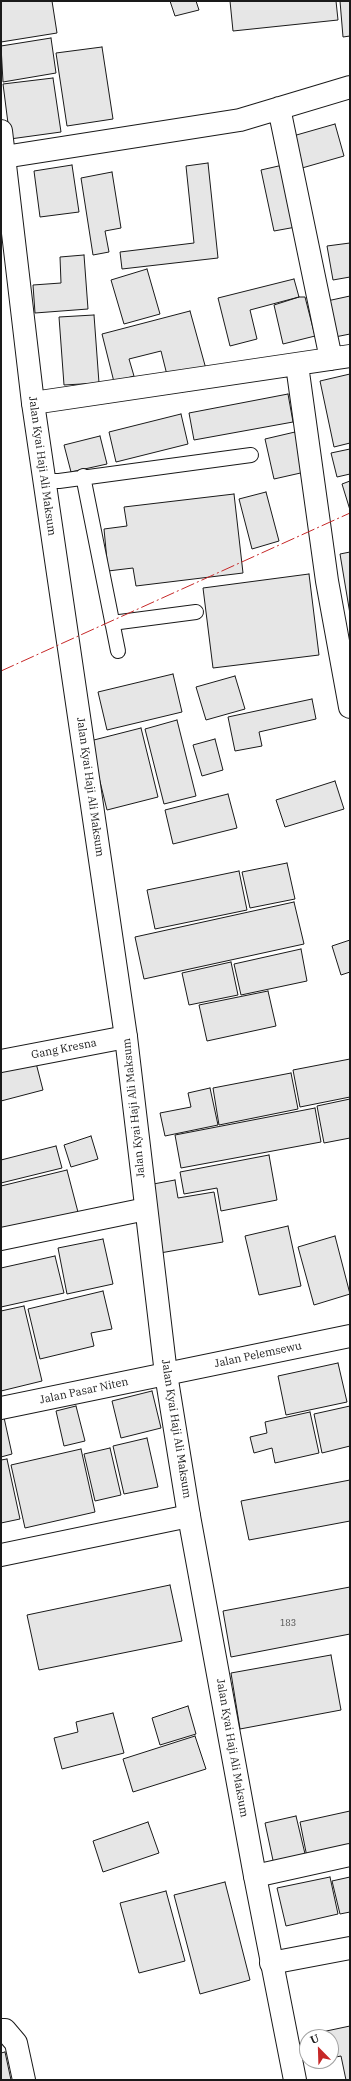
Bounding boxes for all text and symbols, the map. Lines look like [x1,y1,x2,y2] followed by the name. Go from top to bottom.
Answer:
[26,395,58,537] street label: Jalan Kyai Haji Ali Maksum
[74,716,106,858] street label: Jalan Kyai Haji Ali Maksum
[30,1036,98,1062] street label: Gang Kresna
[120,1037,148,1179] street label: Jalan Kyai Haji Ali Maksum
[213,1339,303,1371] street label: Jalan Pelemsewu
[158,1359,194,1499] street label: Jalan Kyai Haji Ali Maksum
[39,1375,129,1407] street label: Jalan Pasar Niten
[280,1618,296,1628] house number: 183
[213,1678,251,1818] street label: Jalan Kyai Haji Ali Maksum
[299,2029,339,2069] north arrow
[308,2031,321,2047] text: U

